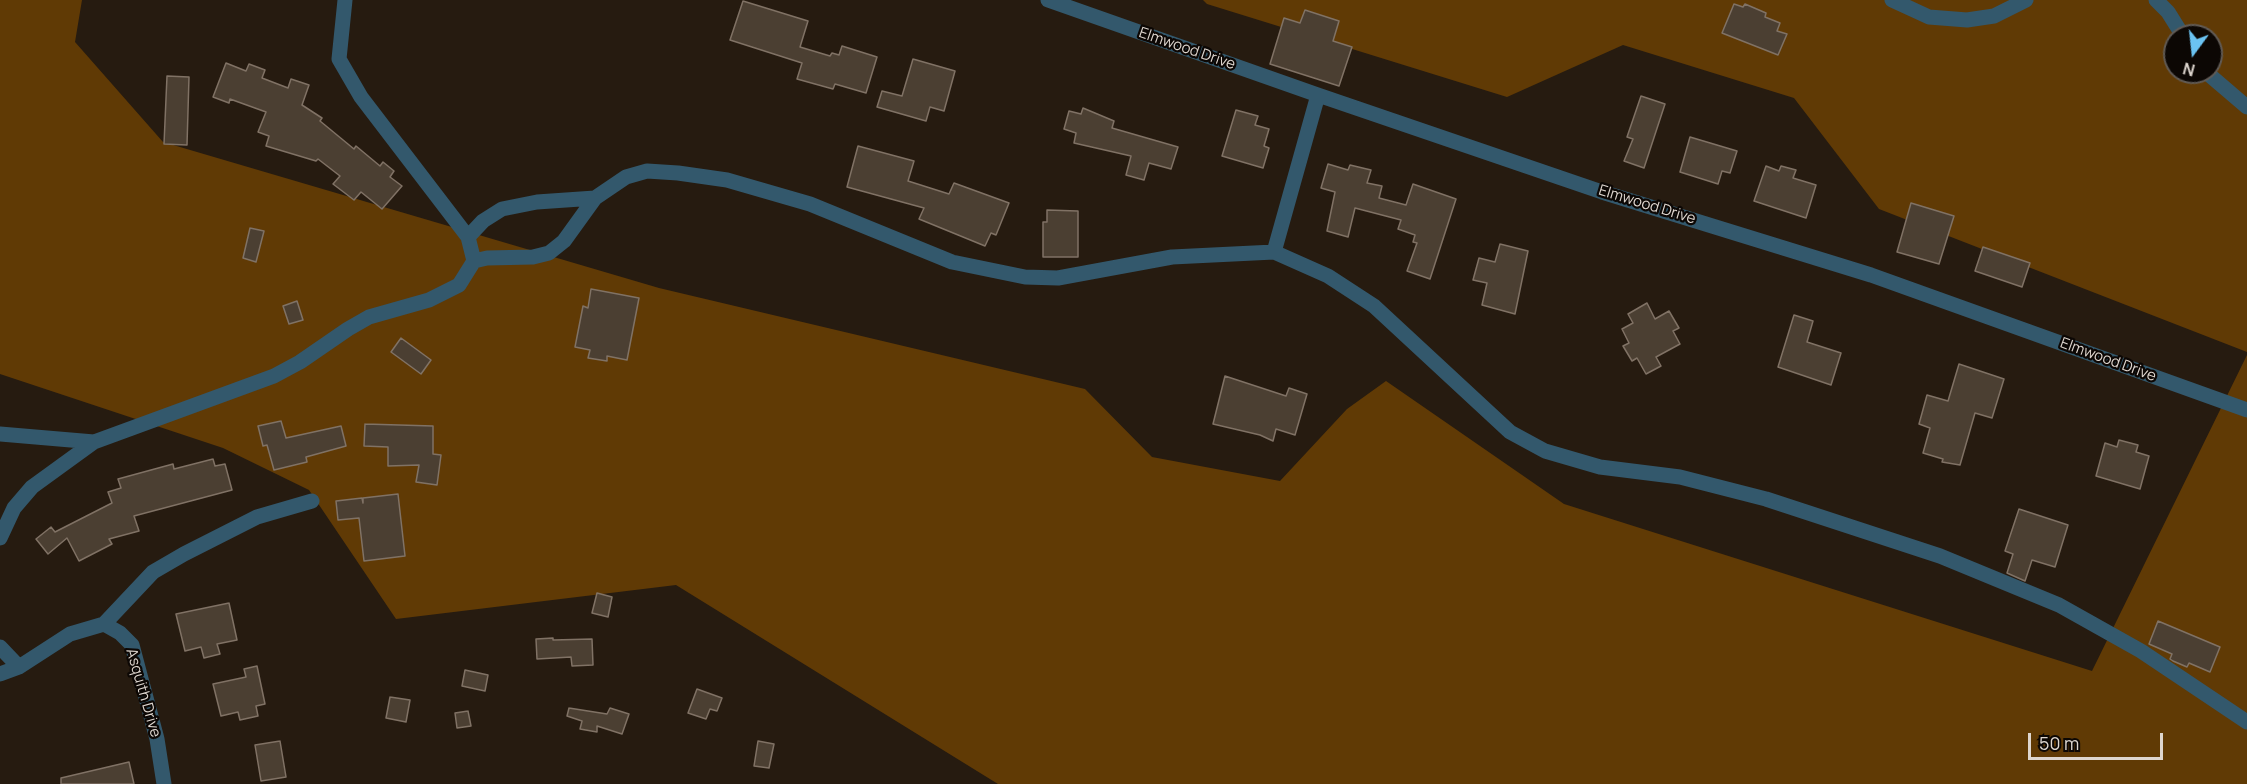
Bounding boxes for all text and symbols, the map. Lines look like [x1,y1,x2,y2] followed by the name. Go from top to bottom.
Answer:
[1136,24,1238,74] street label: Elmwood Drive
[2163,24,2223,84] north arrow
[2180,57,2197,82] text: N
[1596,182,1698,228] street label: Elmwood Drive
[2058,334,2158,386] street label: Elmwood Drive
[122,646,164,740] street label: Asquith Drive
[2031,721,2166,759] scale bar
[2039,731,2079,755] text: 50 m

